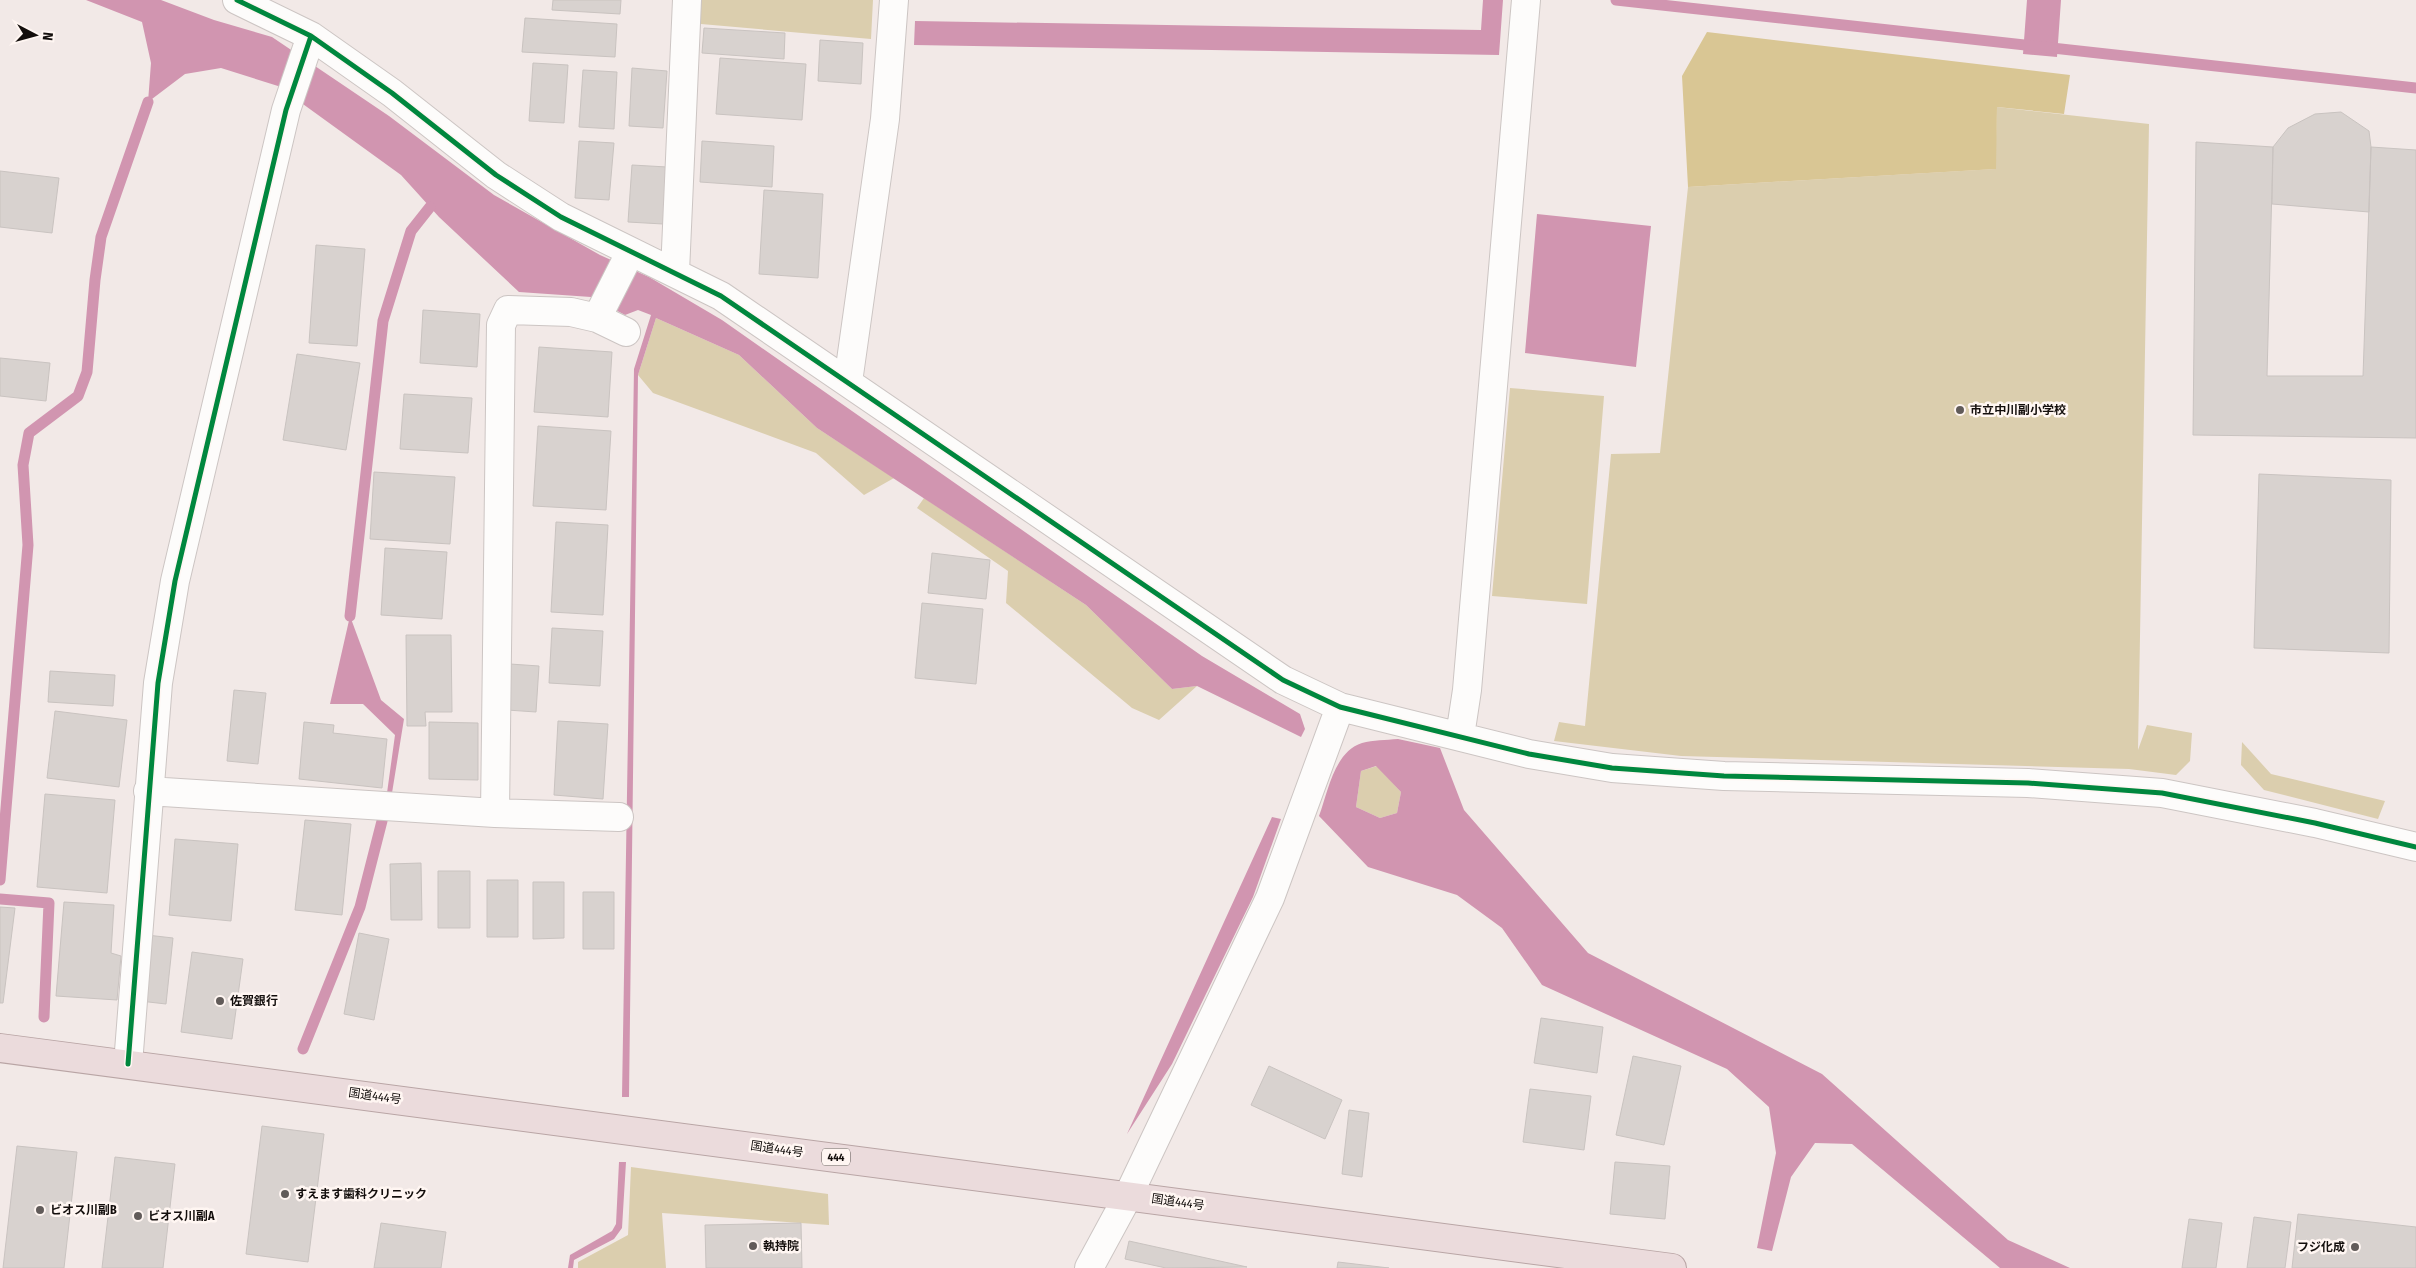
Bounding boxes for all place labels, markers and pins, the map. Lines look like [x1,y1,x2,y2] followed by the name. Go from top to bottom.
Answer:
[1970,403,2066,417] place label: 市立中川副小学校
[1954,404,1966,416] marker: 市立中川副小学校
[230,994,278,1008] place label: 佐賀銀行
[214,995,226,1007] marker: 佐賀銀行
[295,1187,427,1201] place label: すえます歯科クリニック
[279,1188,291,1200] marker: すえます歯科クリニック
[50,1203,117,1217] place label: ビオス川副B
[34,1204,46,1216] marker: ビオス川副B
[148,1209,215,1223] place label: ビオス川副A
[132,1210,144,1222] marker: ビオス川副A
[763,1239,799,1253] place label: 執持院
[747,1240,759,1252] marker: 執持院
[2297,1240,2345,1254] place label: フジ化成
[2349,1241,2361,1253] marker: フジ化成

